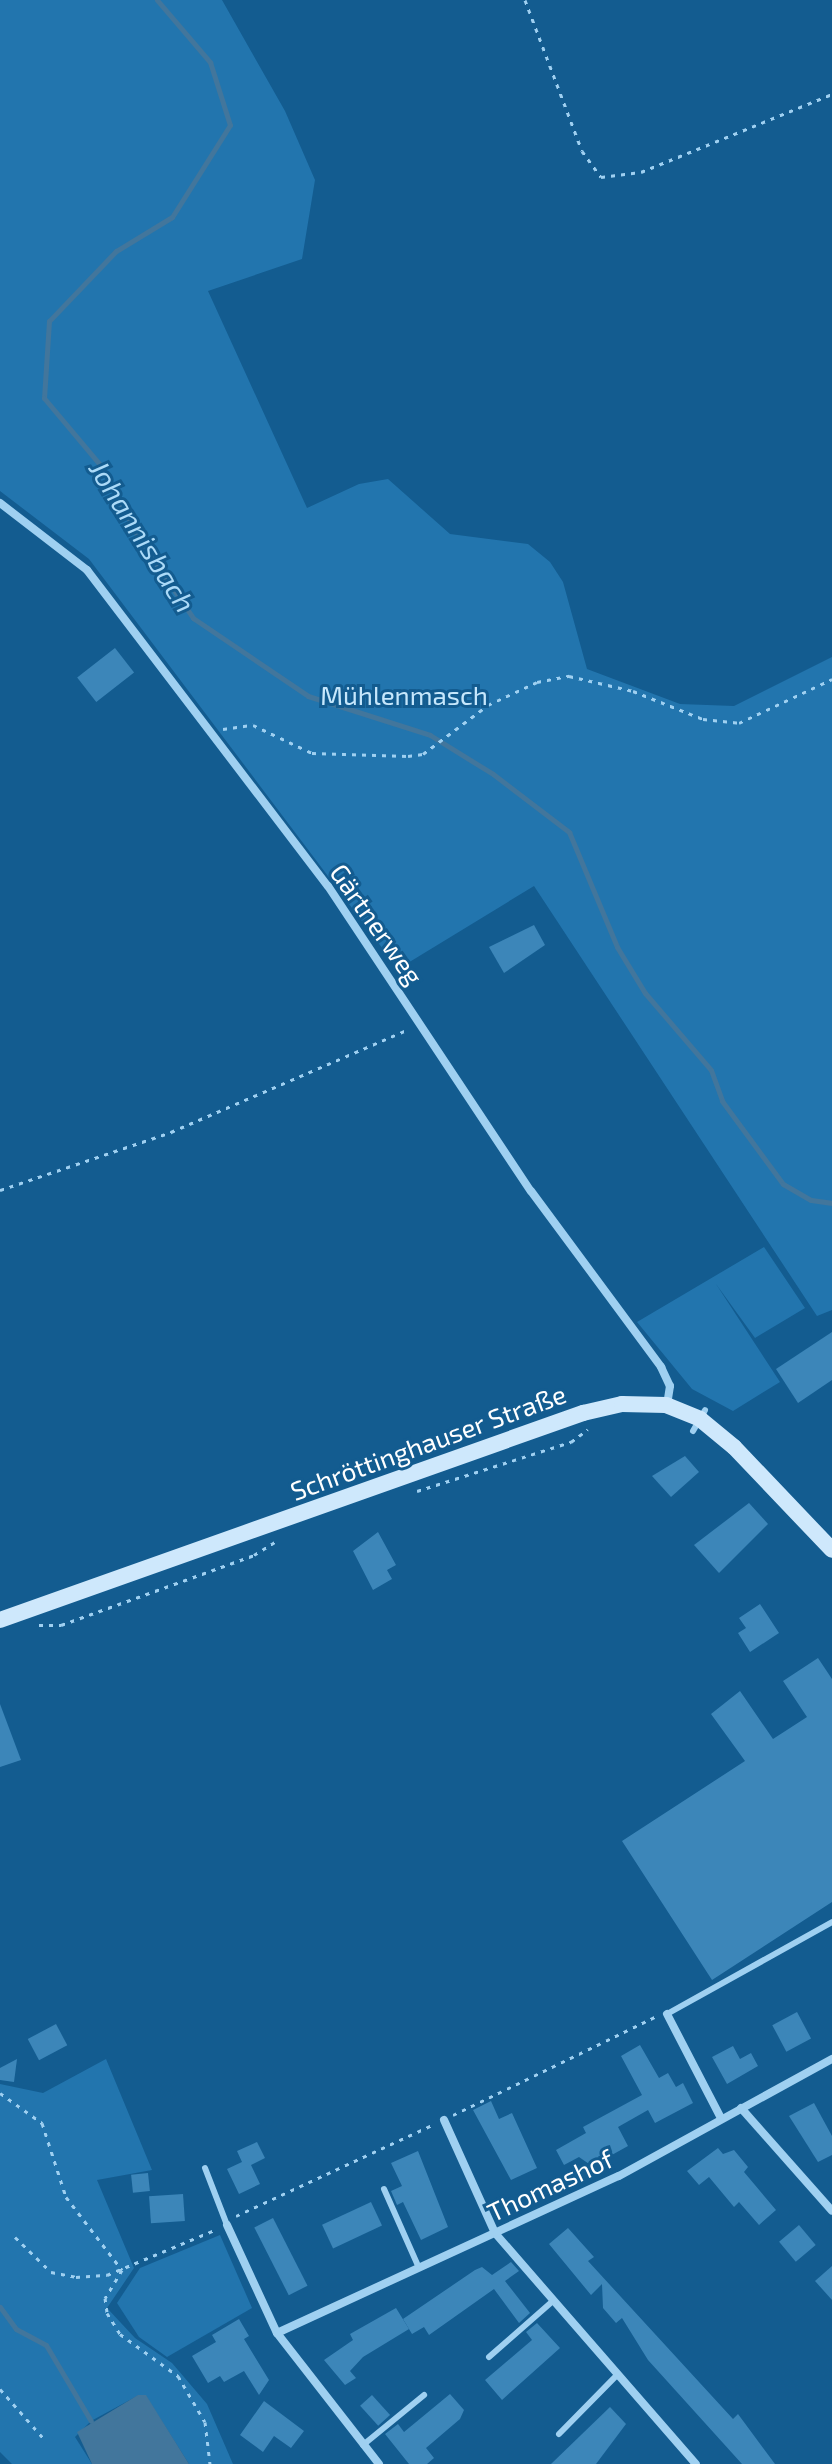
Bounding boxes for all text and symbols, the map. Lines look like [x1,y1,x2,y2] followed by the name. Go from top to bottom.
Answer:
[83,454,203,618] water label: Johannisbach
[320,679,488,711] park label: Mühlenmasch
[324,858,430,990] street label: Gärtnerweg
[286,1378,570,1506] street label: Schröttinghauser Straße
[482,2142,618,2228] street label: Thomashof

